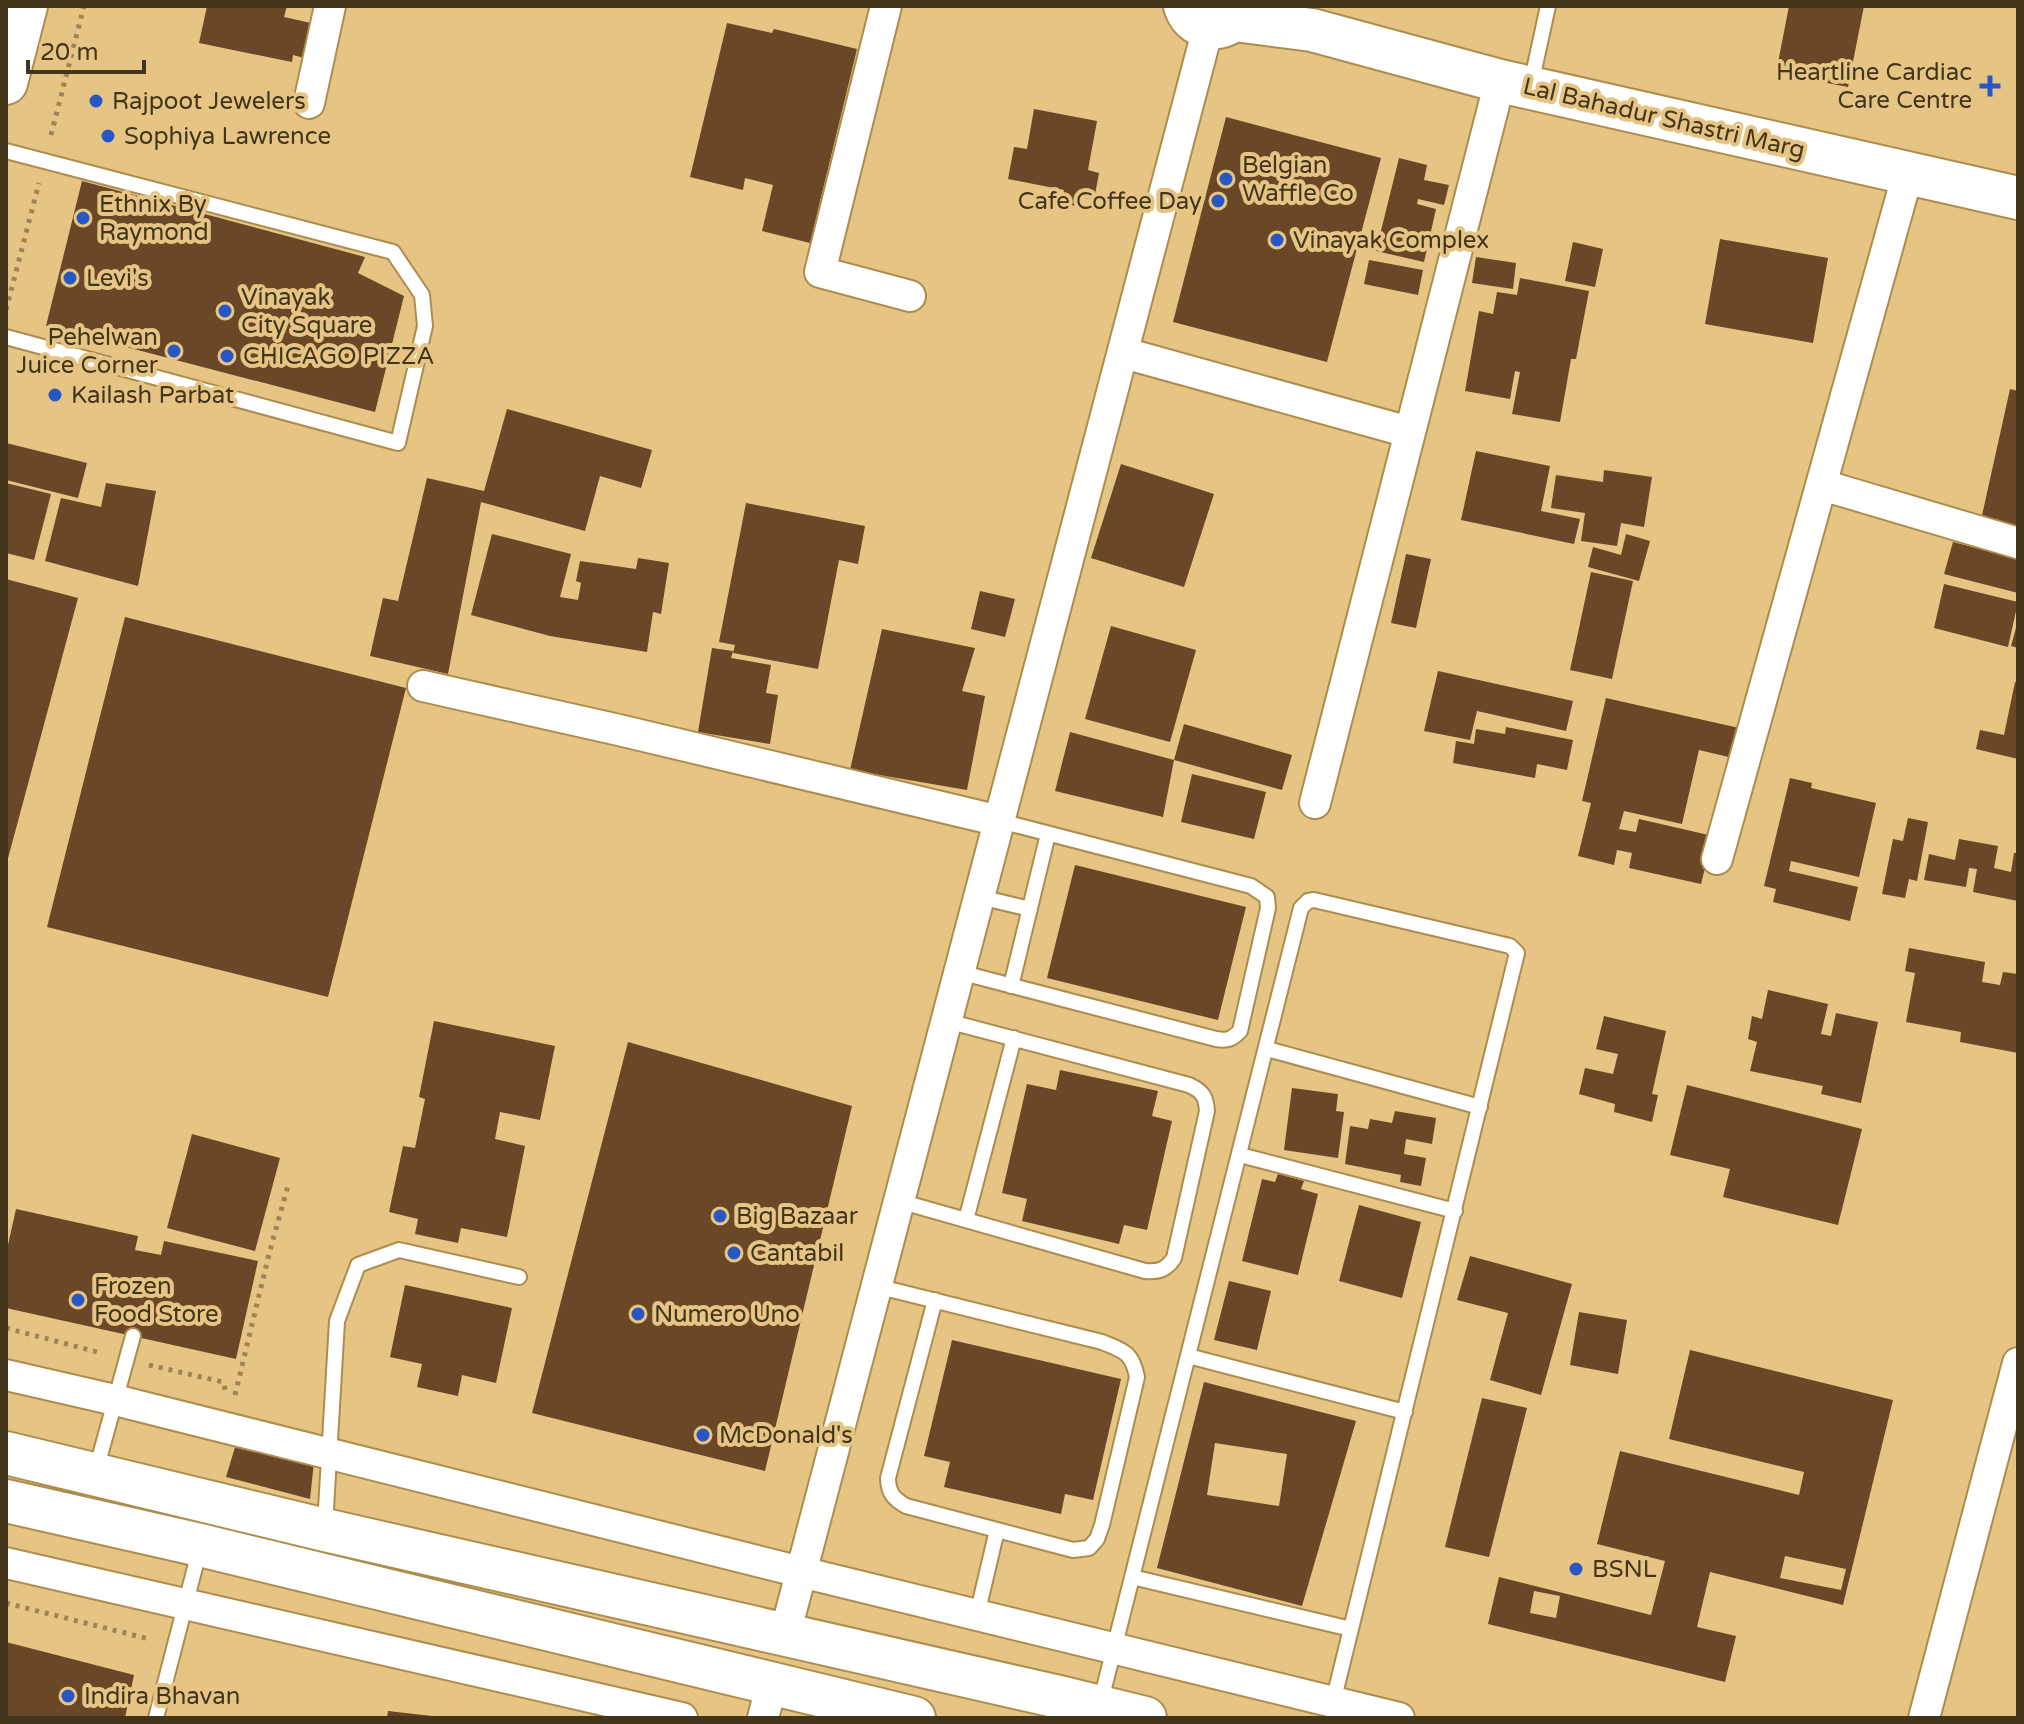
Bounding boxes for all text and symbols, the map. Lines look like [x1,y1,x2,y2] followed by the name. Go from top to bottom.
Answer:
[28,24,144,74] scale bar
[40,38,98,67] text: 20 m
[1776,58,1972,115] place label: Heartline Cardiac Care Centre
[1520,72,1808,165] street label: Lal Bahadur Shastri Marg
[1979,75,2001,97] marker: Heartline Cardiac Care Centre
[112,87,306,116] place label: Rajpoot Jewelers
[87,92,105,110] marker: Rajpoot Jewelers
[124,122,331,151] place label: Sophiya Lawrence
[99,127,117,145] marker: Sophiya Lawrence
[1242,151,1354,208] place label: Belgian Waffle Co
[1217,170,1235,188] marker: Belgian Waffle Co
[1018,187,1202,216] place label: Cafe Coffee Day
[99,190,209,247] place label: Ethnix By Raymond
[1209,192,1227,210] marker: Cafe Coffee Day
[74,209,92,227] marker: Ethnix By Raymond
[1293,226,1489,255] place label: Vinayak Complex
[1268,231,1286,249] marker: Vinayak Complex
[86,264,149,293] place label: Levi's
[61,269,79,287] marker: Levi's
[241,283,372,340] place label: Vinayak City Square
[216,302,234,320] marker: Vinayak City Square
[16,323,159,380] place label: Pehelwan Juice Corner
[165,342,183,360] marker: Pehelwan Juice Corner
[243,342,434,371] place label: CHICAGO PIZZA
[218,347,236,365] marker: CHICAGO PIZZA
[71,381,234,410] place label: Kailash Parbat
[46,386,64,404] marker: Kailash Parbat
[736,1202,859,1231] place label: Big Bazaar
[711,1207,729,1225] marker: Big Bazaar
[750,1239,844,1268] place label: Cantabil
[725,1244,743,1262] marker: Cantabil
[94,1272,218,1329] place label: Frozen Food Store
[69,1291,87,1309] marker: Frozen Food Store
[654,1300,800,1329] place label: Numero Uno
[629,1305,647,1323] marker: Numero Uno
[719,1421,853,1450] place label: McDonald's
[694,1426,712,1444] marker: McDonald's
[1592,1555,1657,1584] place label: BSNL
[1567,1560,1585,1578] marker: BSNL
[84,1682,240,1711] place label: Indira Bhavan
[59,1687,77,1705] marker: Indira Bhavan

